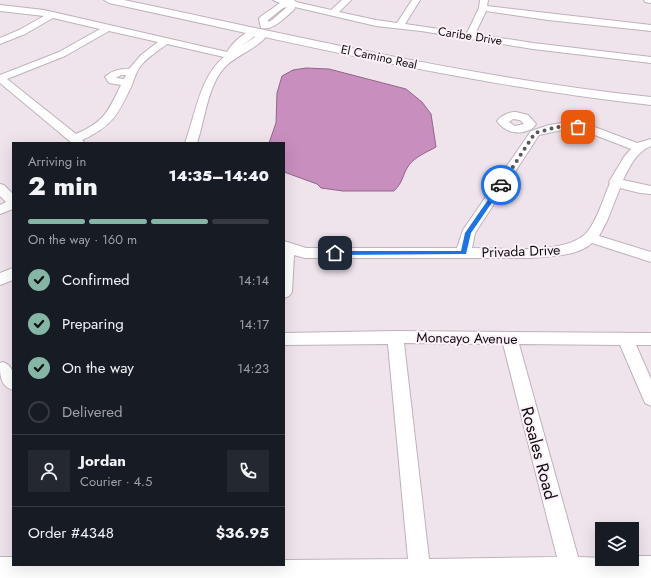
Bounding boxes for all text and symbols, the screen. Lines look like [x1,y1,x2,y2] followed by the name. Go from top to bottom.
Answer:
[437,22,503,50] street label: Caribe Drive
[339,40,419,74] street label: El Camino Real
[561,110,595,144] pin
[567,116,589,138] icon: bag
[28,152,86,171] text: Arriving in
[169,165,269,187] text: 14:35–14:40
[481,165,521,205] courier
[28,167,98,205] text: 2 min
[490,174,512,196] icon: car
[28,230,137,249] text: On the way · 160 m
[318,236,352,270] pin
[481,240,561,262] street label: Privada Drive
[324,242,346,264] icon: home
[28,269,50,291] icon: check
[62,269,130,291] text: Confirmed
[238,271,269,290] text: 14:14
[28,313,50,335] icon: check
[62,313,124,335] text: Preparing
[239,315,269,334] text: 14:17
[416,327,518,349] street label: Moncayo Avenue
[28,357,50,379] icon: check
[62,357,134,379] text: On the way
[237,359,269,378] text: 14:23
[62,401,123,423] text: Delivered
[515,404,563,502] street label: Rosales Road
[28,450,70,492] button: person
[80,450,126,472] text: Jordan
[227,450,269,492] button: phone
[80,472,152,491] text: Courier · 4.5
[28,522,114,544] text: Order #4348
[216,522,269,544] text: $36.95
[595,522,639,566] map controls
[595,522,639,566] button: layers

